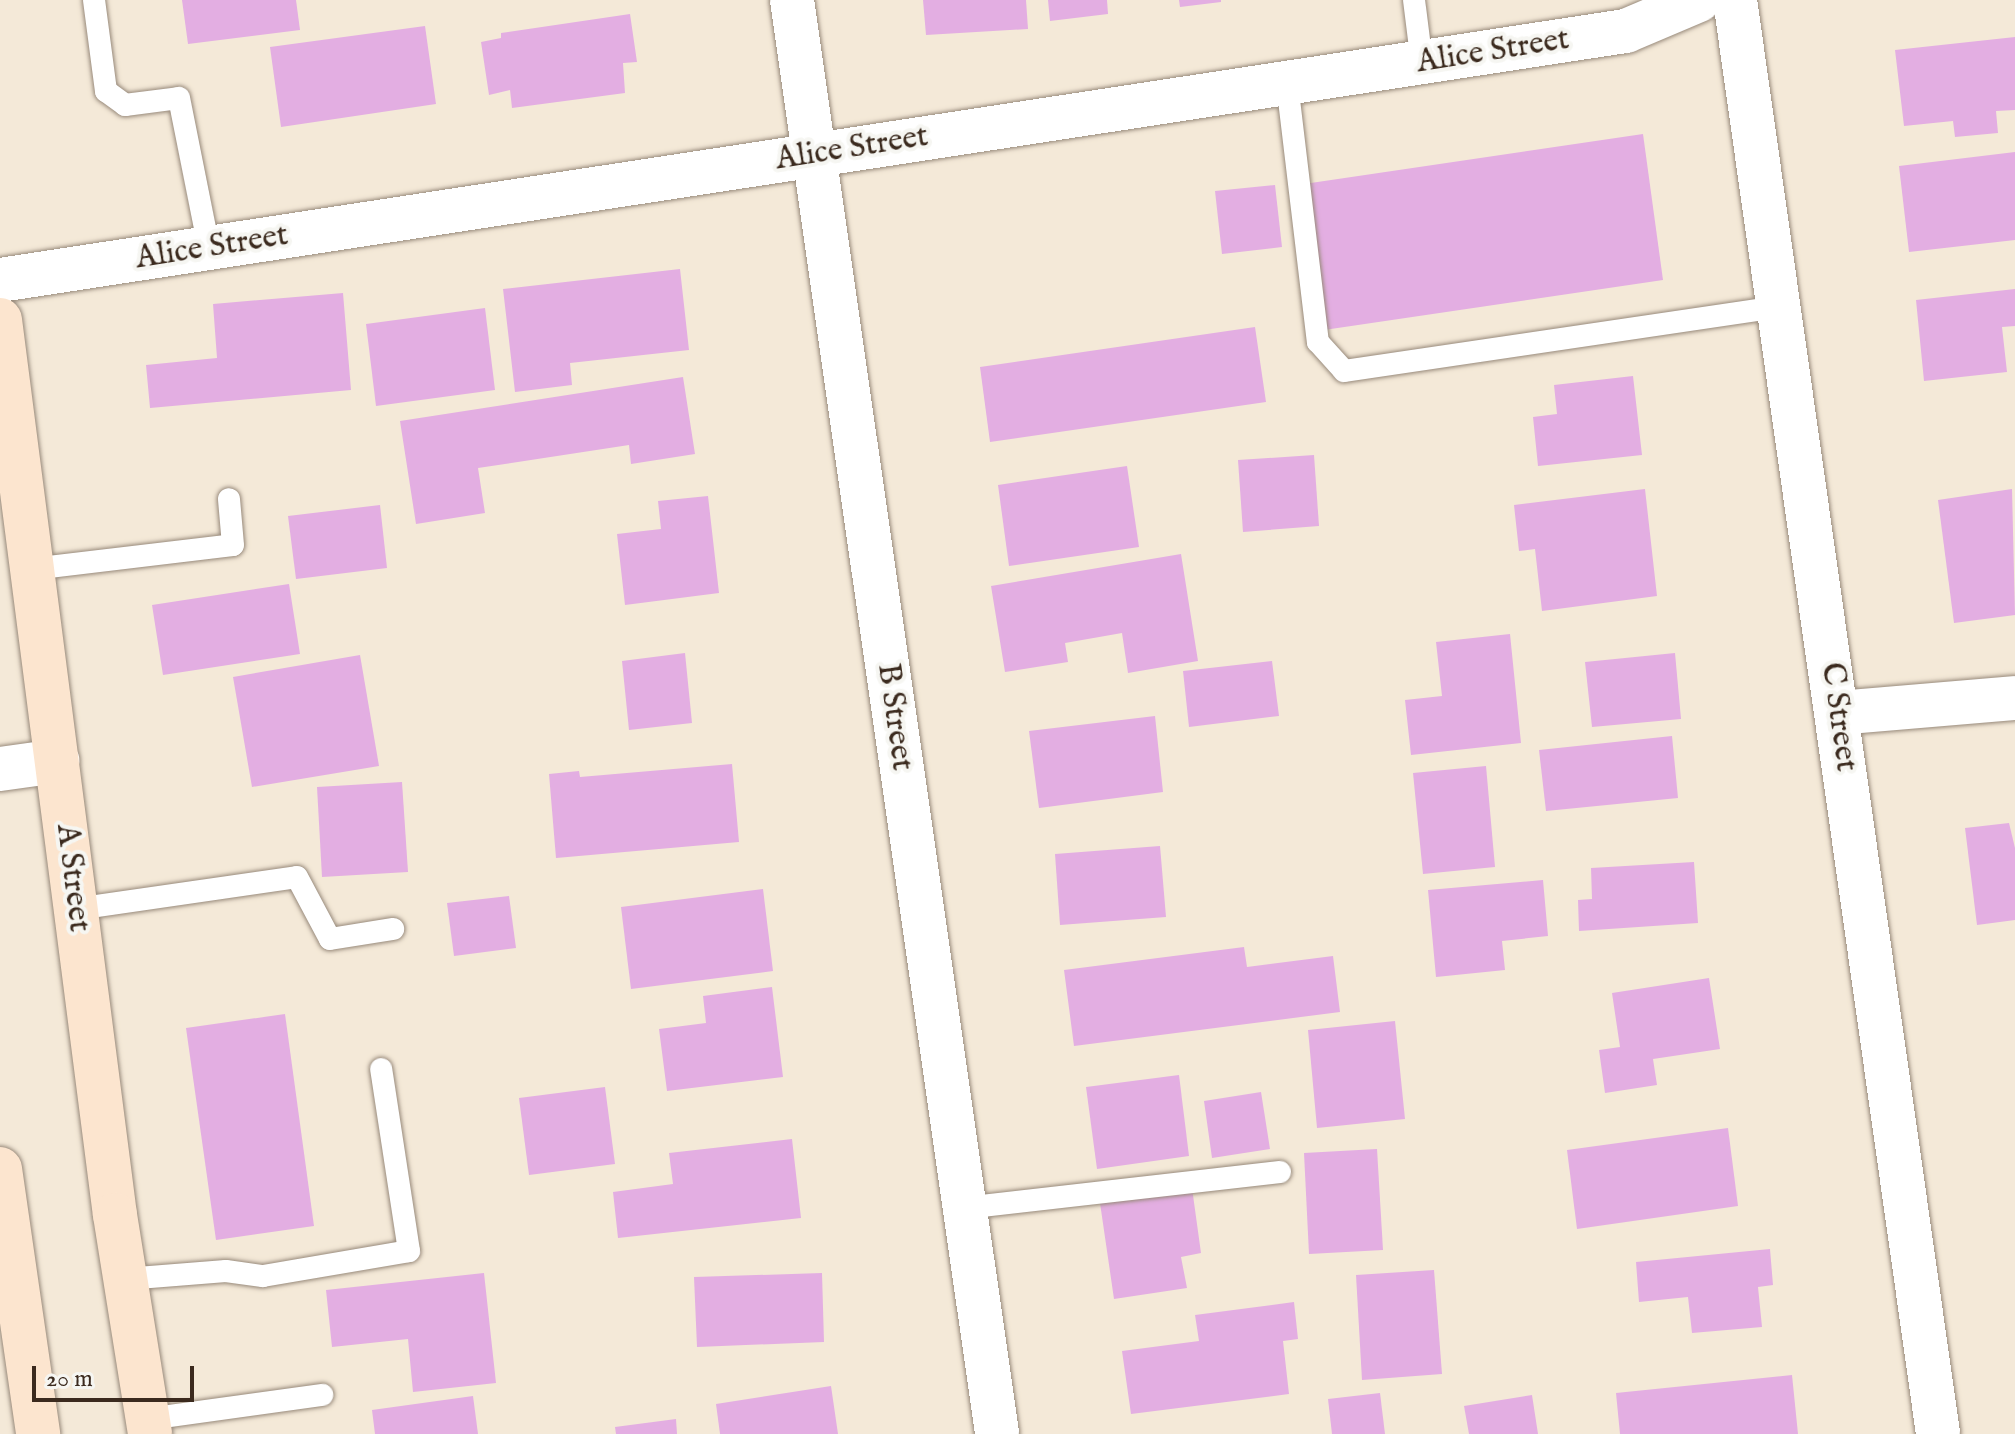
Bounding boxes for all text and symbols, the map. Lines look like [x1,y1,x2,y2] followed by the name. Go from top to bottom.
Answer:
[1414,21,1572,83] street label: Alice Street
[773,118,931,180] street label: Alice Street
[133,217,291,279] street label: Alice Street
[1811,660,1865,774] street label: C Street
[867,661,921,773] street label: B Street
[46,822,98,934] street label: A Street
[36,1350,198,1400] scale bar
[46,1364,93,1395] text: 20 m

